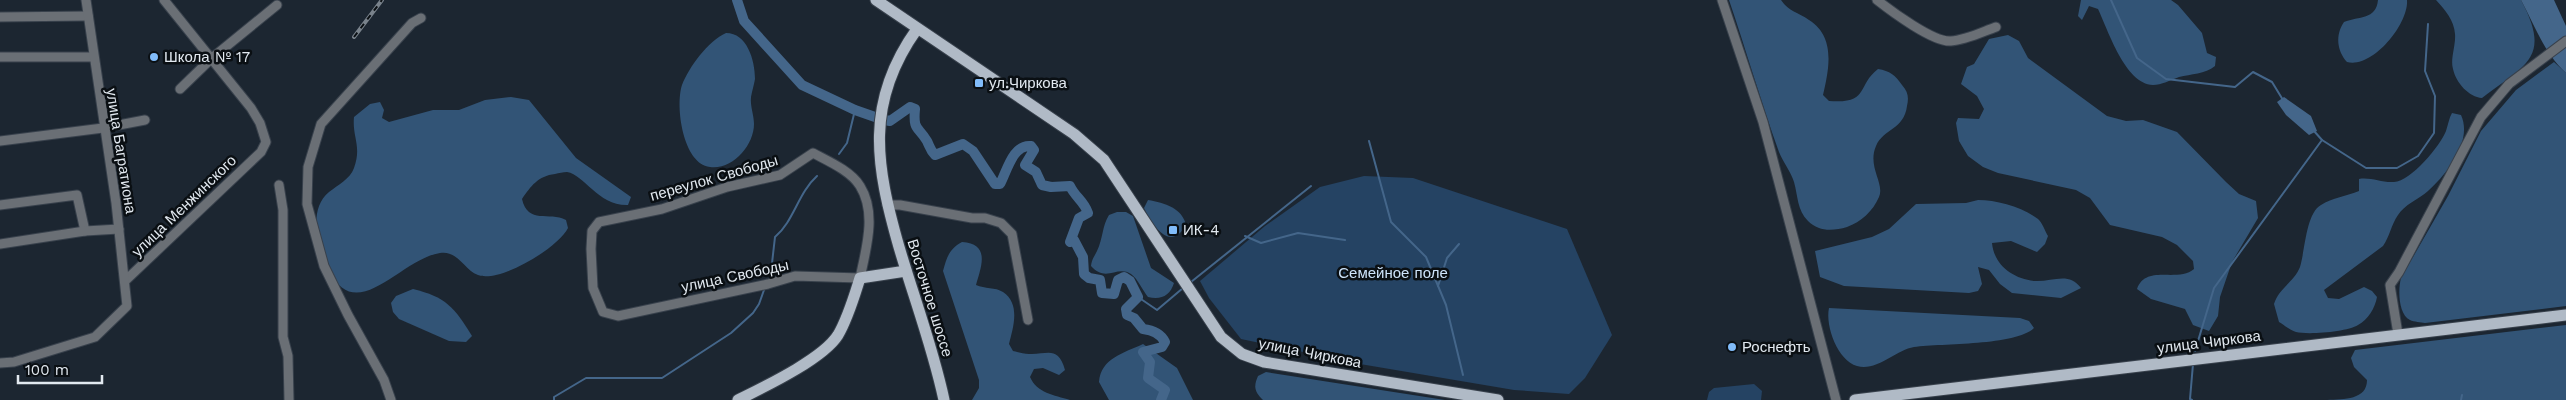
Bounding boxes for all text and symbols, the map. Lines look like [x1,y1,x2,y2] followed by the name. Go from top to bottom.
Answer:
[164,48,250,66] place label: Школа № 17
[148,51,160,63] marker: Школа № 17
[989,74,1068,92] place label: ул.Чиркова
[973,77,985,89] marker: ул.Чиркова
[102,87,140,216] street label: улица Багратиона
[128,151,240,261] street label: улица Менжинского
[648,151,780,205] street label: переулок Свободы
[1183,221,1219,239] place label: ИК-4
[1167,224,1179,236] marker: ИК-4
[904,237,956,359] street label: Восточное шоссе
[680,256,790,296] street label: улица Свободы
[1338,264,1448,282] park label: Семейное поле
[2156,327,2262,357] street label: улица Чиркова
[1257,334,1364,372] street label: улица Чиркова
[1742,338,1811,356] place label: Роснефть
[1726,341,1738,353] marker: Роснефть
[18,352,101,384] scale bar
[25,361,69,379] text: 100 m

